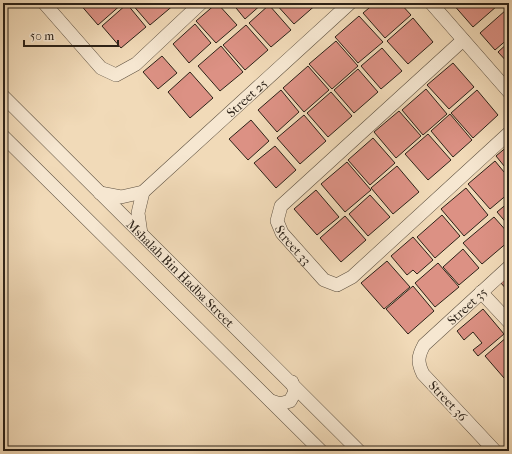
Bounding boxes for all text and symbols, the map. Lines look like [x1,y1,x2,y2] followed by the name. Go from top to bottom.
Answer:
[24,22,118,48] scale bar
[30,29,54,43] text: 50 m
[223,75,270,120] street label: Street 25
[124,216,238,330] street label: Mshalah Bin Hadba Street
[272,223,314,268] street label: Street 33
[444,284,490,328] street label: Street 35
[426,378,471,425] street label: Street 36

